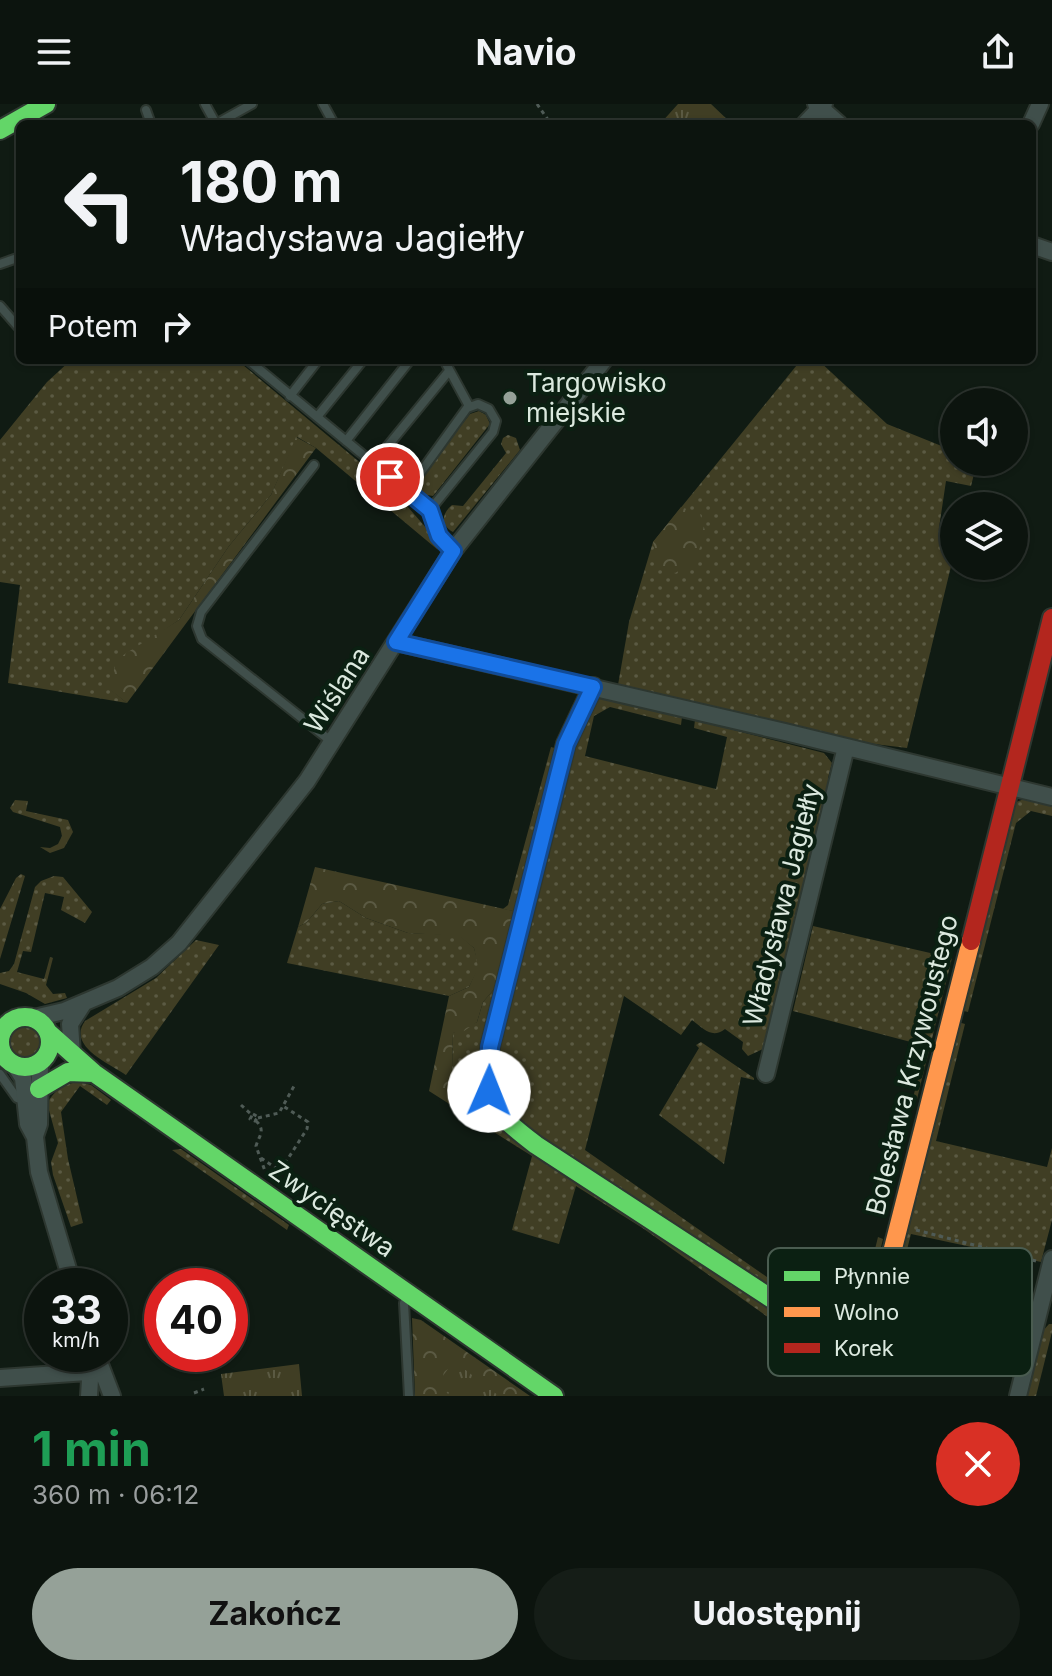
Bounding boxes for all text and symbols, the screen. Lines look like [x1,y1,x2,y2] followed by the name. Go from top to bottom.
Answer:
[32,30,76,74] icon: menu
[475,30,577,74] text: Navio
[976,30,1020,74] icon: share
[180,148,343,216] text: 180 m
[48,152,152,256] icon: left
[180,216,525,260] text: Władysława Jagiełły
[154,304,198,348] icon: right
[48,308,138,344] text: Potem
[526,367,666,428] place label: Targowisko miejskie
[940,388,1028,580] map controls
[940,388,1028,476] button: sound
[501,389,519,407] marker: Targowisko miejskie
[356,443,424,511] pin
[368,455,412,499] icon: arrive
[940,492,1028,580] button: layers
[297,641,376,739] street label: Wiślana
[736,780,827,1030] street label: Władysława Jagiełły
[859,911,964,1218] street label: Bolesława Krzywoustego
[447,1049,531,1133] position arrow
[263,1154,401,1263] street label: Zwycięstwa
[768,1248,1032,1376] legend
[834,1263,910,1289] text: Płynnie
[144,1268,248,1372] speed limit sign: 40
[50,1285,102,1334] text: 33
[834,1299,899,1325] text: Wolno
[52,1328,100,1352] text: km/h
[834,1335,894,1361] text: Korek
[32,1419,151,1478] text: 1 min
[936,1422,1020,1506] button: close
[32,1479,199,1510] text: 360 m · 06:12
[32,1568,518,1660] button: Zakończ
[534,1568,1020,1660] button: Udostępnij

